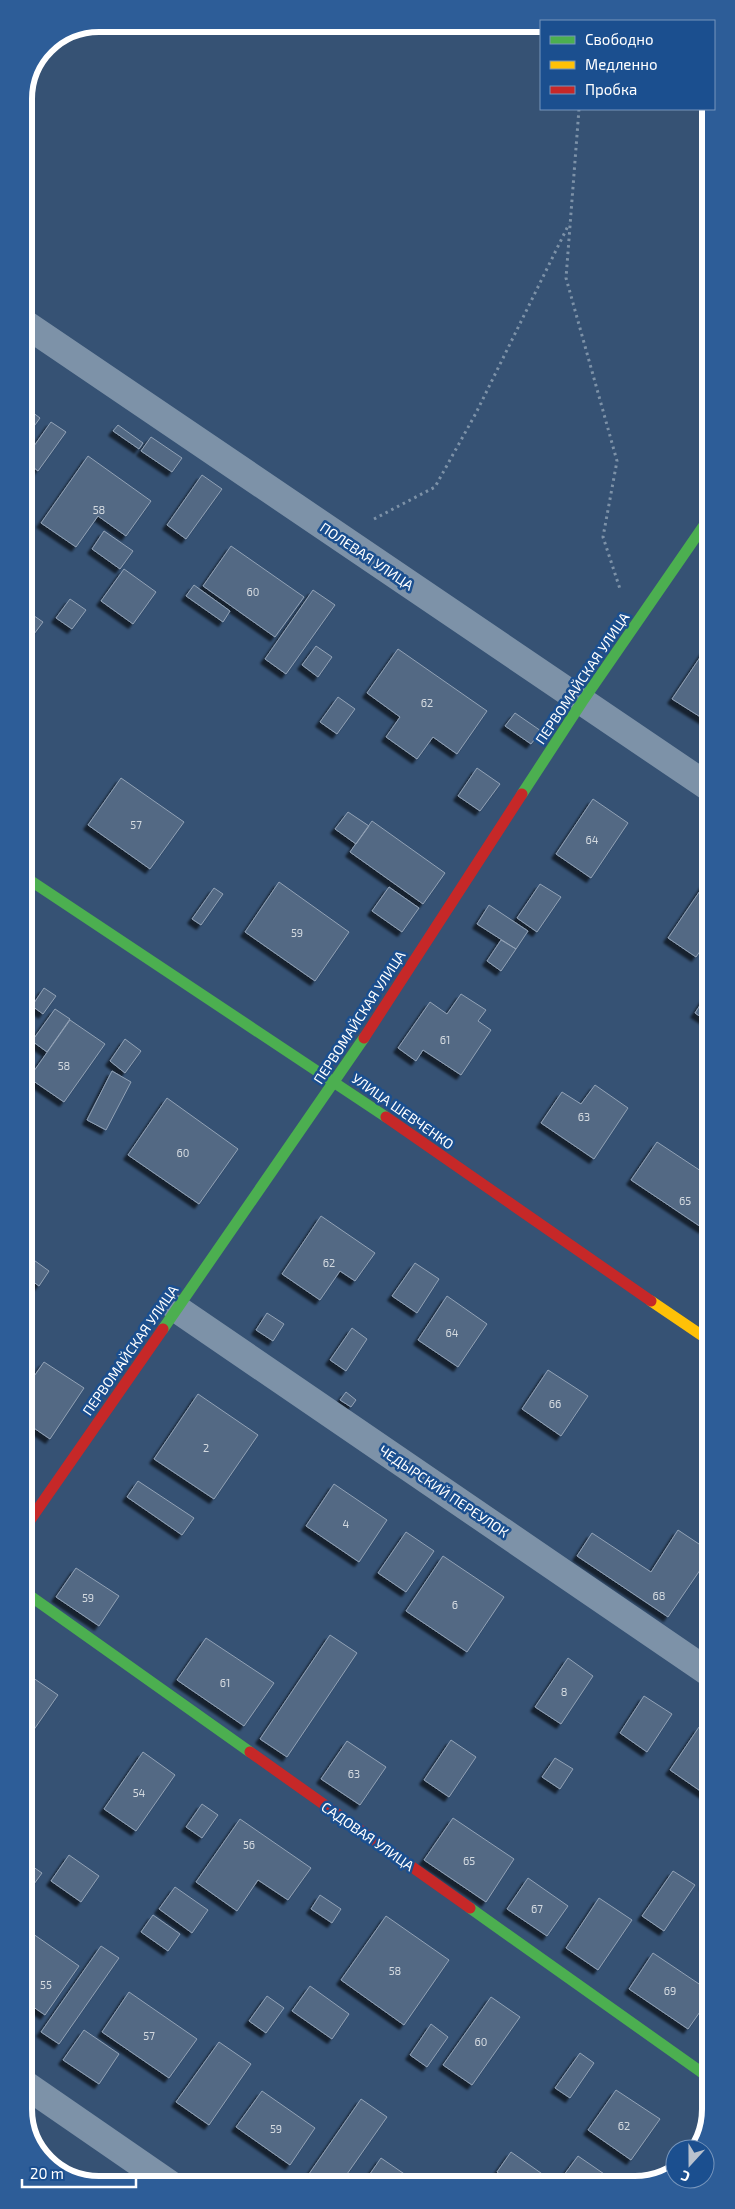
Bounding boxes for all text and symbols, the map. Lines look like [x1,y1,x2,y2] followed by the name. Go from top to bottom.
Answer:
[540,20,715,110] legend
[585,30,654,48] text: Свободно
[585,55,658,73] text: Медленно
[585,80,637,98] text: Пробка
[93,503,105,516] house number: 58
[317,518,417,594] street label: ПОЛЕВАЯ УЛИЦА
[247,585,259,598] house number: 60
[532,609,633,747] street label: ПЕРВОМАЙСКАЯ УЛИЦА
[421,696,433,709] house number: 62
[130,818,142,831] house number: 57
[585,833,599,846] house number: 64
[291,926,303,939] house number: 59
[310,947,409,1087] street label: ПЕРВОМАЙСКАЯ УЛИЦА
[440,1033,450,1046] house number: 61
[58,1059,70,1072] house number: 58
[349,1069,457,1153] street label: УЛИЦА ШЕВЧЕНКО
[578,1110,590,1123] house number: 63
[177,1146,189,1159] house number: 60
[679,1194,691,1207] house number: 65
[323,1256,335,1269] house number: 62
[78,1281,182,1419] street label: ПЕРВОМАЙСКАЯ УЛИЦА
[445,1326,459,1339] house number: 64
[549,1397,561,1410] house number: 66
[203,1441,209,1454] house number: 2
[376,1441,512,1541] street label: ЧЕДЫРСКИЙ ПЕРЕУЛОК
[343,1517,350,1530] house number: 4
[653,1589,665,1602] house number: 68
[82,1591,94,1604] house number: 59
[452,1598,458,1611] house number: 6
[220,1676,230,1689] house number: 61
[561,1685,567,1698] house number: 8
[348,1767,360,1780] house number: 63
[133,1786,146,1799] house number: 54
[318,1798,418,1874] street label: САДОВАЯ УЛИЦА
[243,1838,255,1851] house number: 56
[463,1854,475,1867] house number: 65
[531,1902,543,1915] house number: 67
[389,1964,401,1977] house number: 58
[40,1978,52,1991] house number: 55
[664,1984,676,1997] house number: 69
[143,2029,155,2042] house number: 57
[475,2035,487,2048] house number: 60
[618,2119,630,2132] house number: 62
[270,2122,282,2135] house number: 59
[665,2139,715,2189] north arrow
[22,2156,136,2188] scale bar
[30,2164,64,2182] text: 20 m
[678,2167,692,2186] text: С

